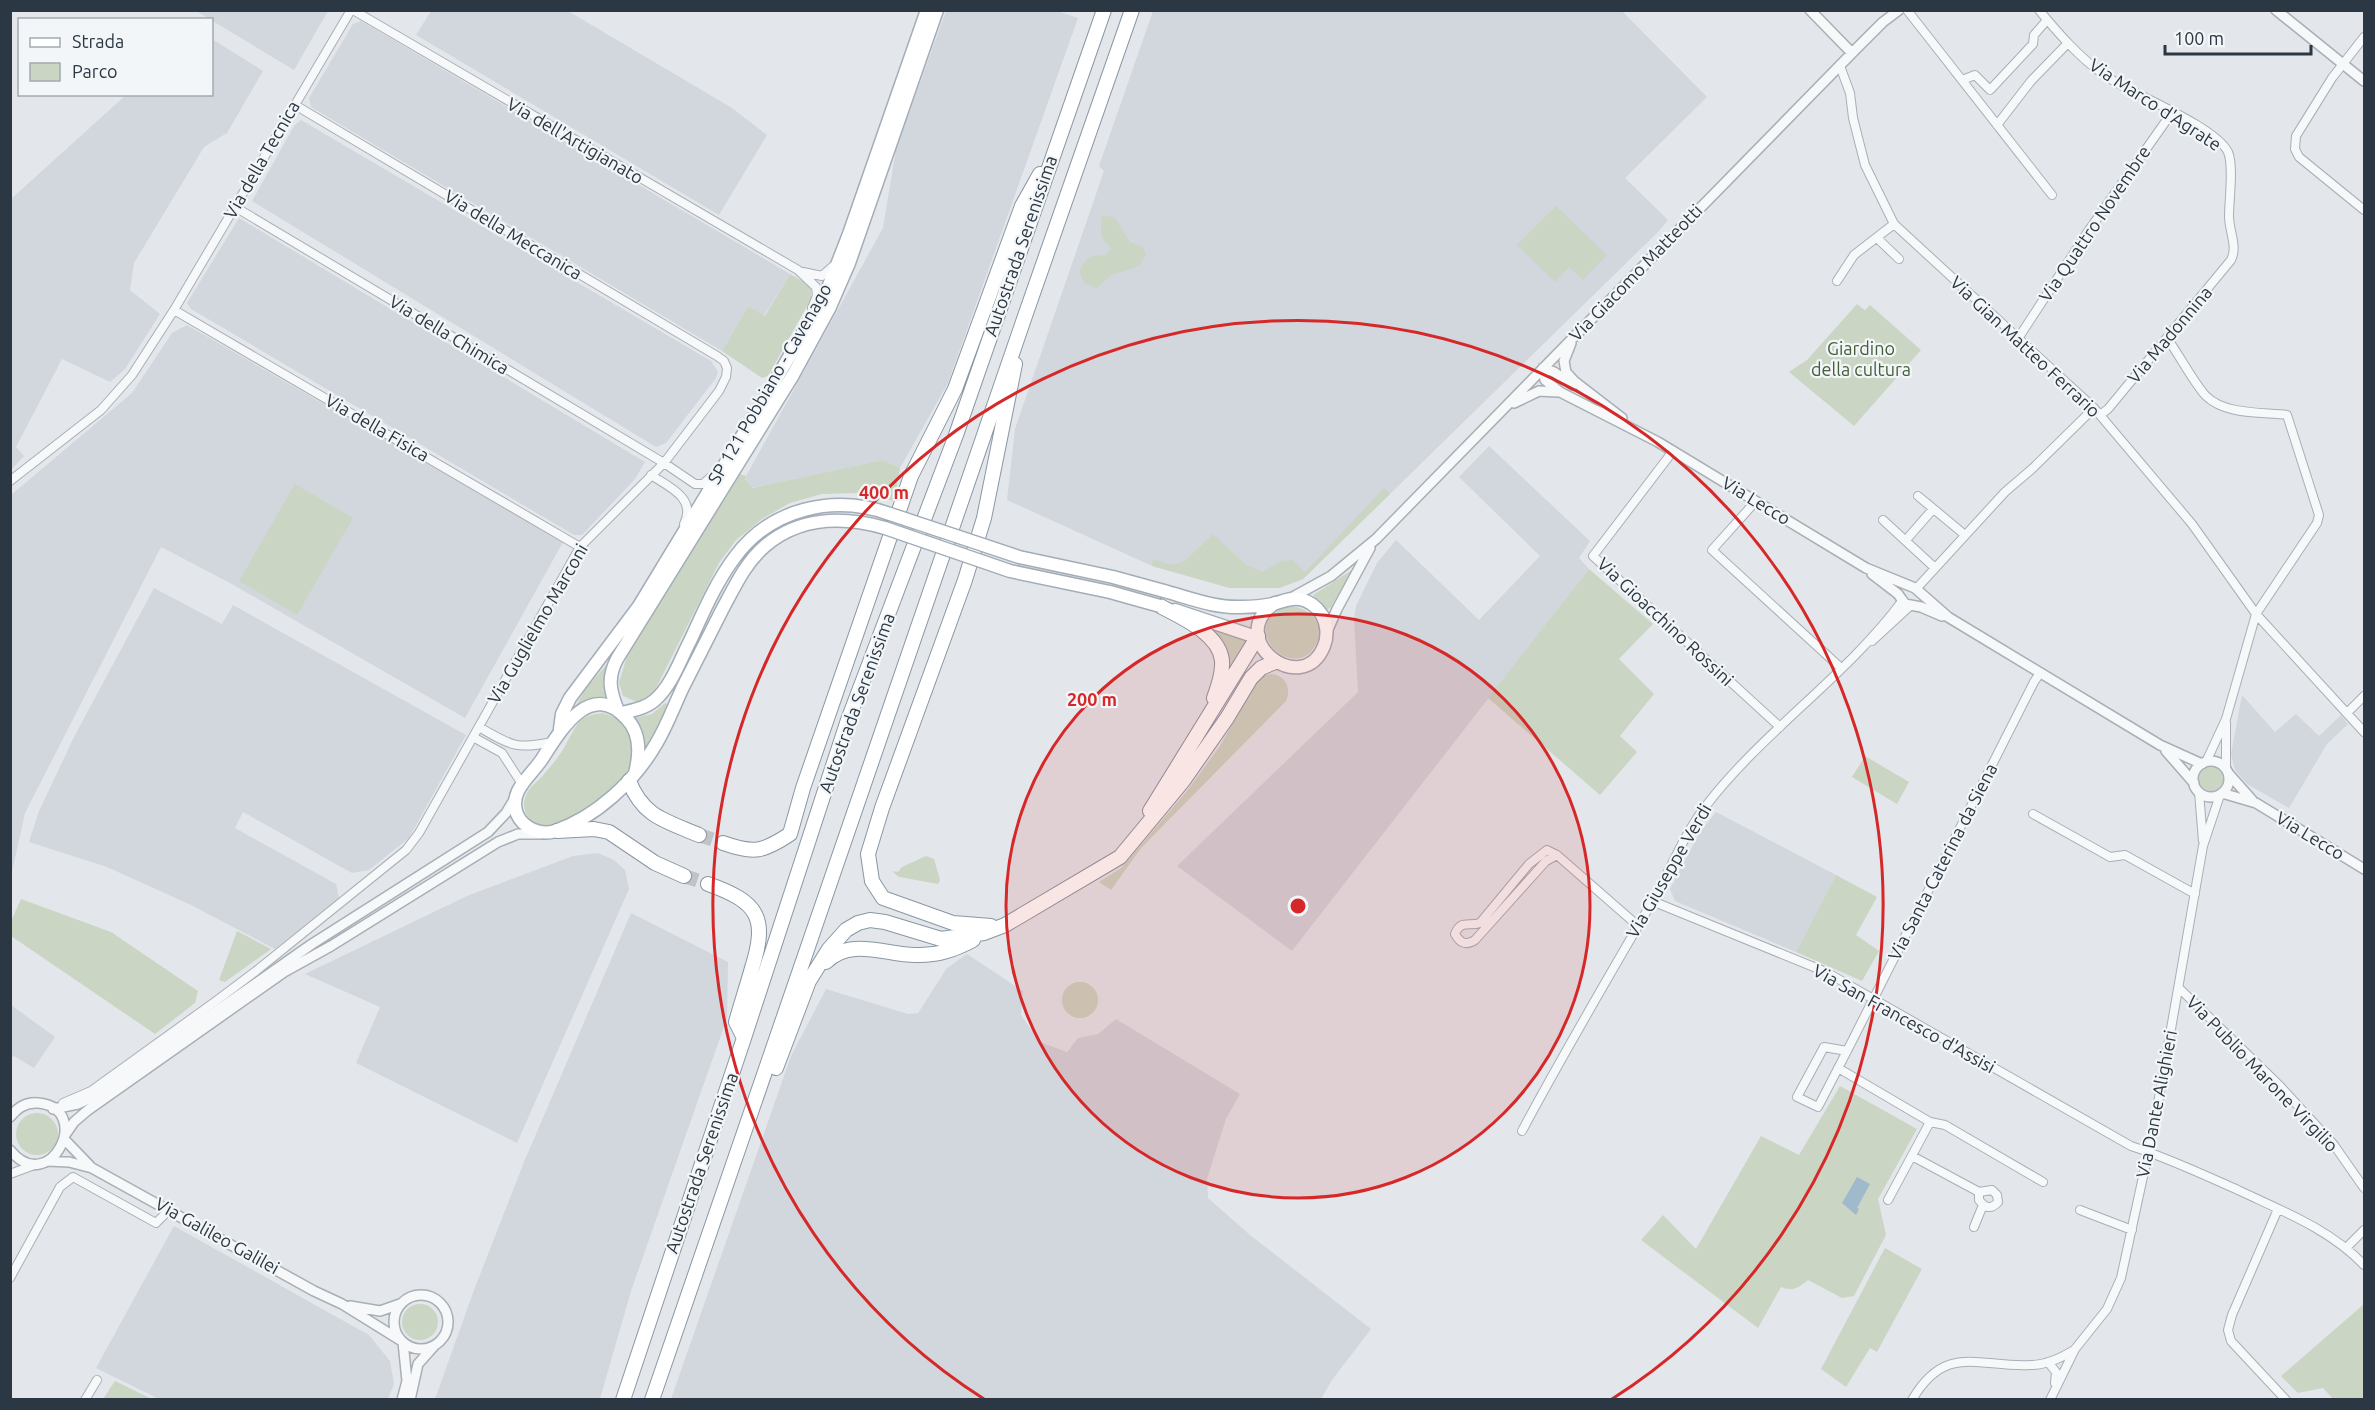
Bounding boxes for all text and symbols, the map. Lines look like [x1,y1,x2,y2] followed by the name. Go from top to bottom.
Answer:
[18,18,213,96] legend
[2165,18,2310,56] scale bar
[2174,28,2224,48] text: 100 m
[72,31,124,51] text: Strada
[2086,54,2225,154] street label: Via Marco d'Agrate
[72,61,118,81] text: Parco
[504,93,647,187] street label: Via dell'Artigianato
[219,97,303,222] street label: Via della Tecnica
[2035,142,2155,306] street label: Via Quattro Novembre
[980,153,1060,339] street label: Autostrada Serenissima
[441,185,586,283] street label: Via della Meccanica
[1565,200,1706,345] street label: Via Giacomo Matteotti
[1947,272,2105,421] street label: Via Gian Matteo Ferrario
[703,280,835,487] street label: SP 121 Pobbiano - Cavenago
[2123,282,2216,387] street label: Via Madonnina
[386,290,513,378] street label: Via della Chimica
[1811,338,1911,379] park label: Giardino della cultura
[322,389,433,465] street label: Via della Fisica
[1719,472,1794,528] street label: Via Lecco
[859,482,909,502] text: 400 m
[483,540,591,707] street label: Via Guglielmo Marconi
[1594,553,1738,689] street label: Via Gioacchino Rossini
[814,610,898,795] street label: Autostrada Serenissima
[1067,689,1117,709] text: 200 m
[1884,760,2001,963] street label: Via Santa Caterina da Siena
[1622,800,1715,941] street label: Via Giuseppe Verdi
[2273,807,2348,863] street label: Via Lecco
[1288,896,1308,916] centre of rings
[1810,960,1999,1077] street label: Via San Francesco d'Assisi
[2183,991,2343,1155] street label: Via Publio Marone Virgilio
[2132,1028,2180,1179] street label: Via Dante Alighieri
[661,1070,741,1256] street label: Autostrada Serenissima
[152,1193,283,1277] street label: Via Galileo Galilei

